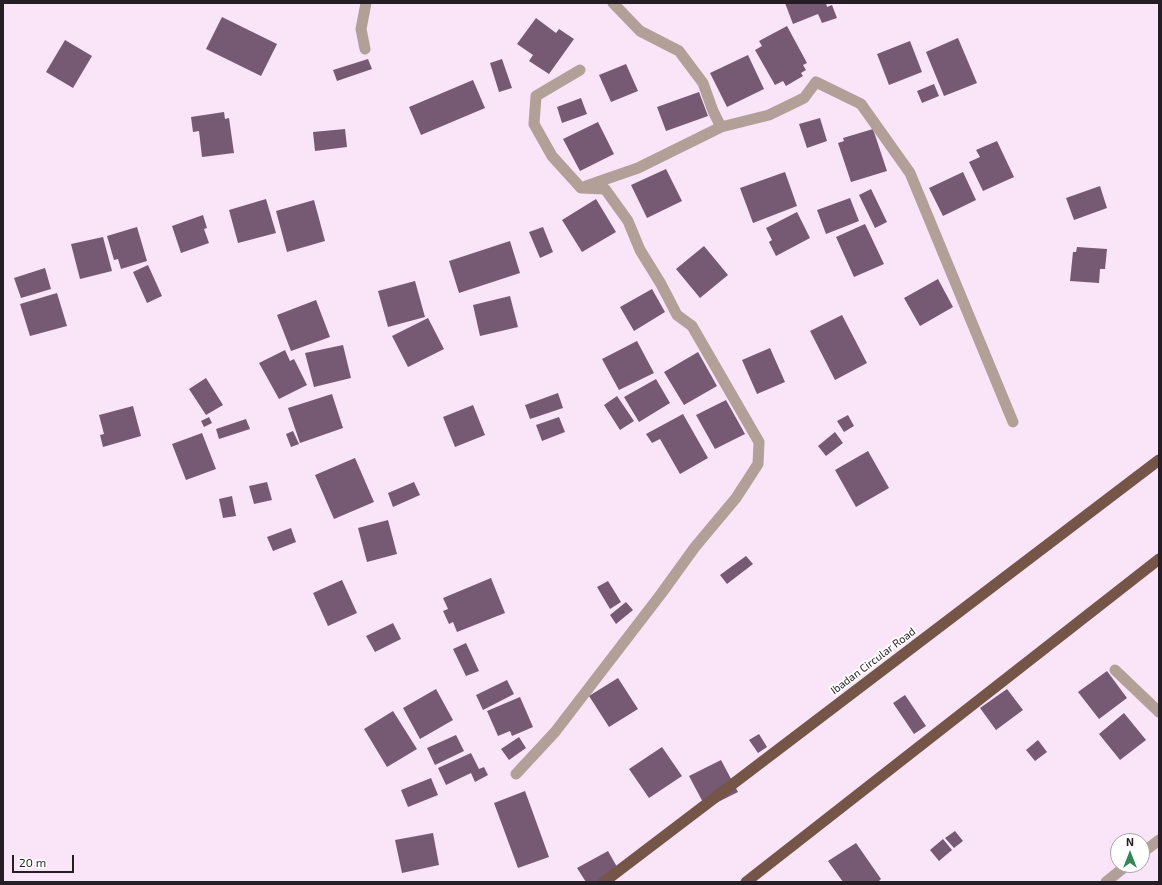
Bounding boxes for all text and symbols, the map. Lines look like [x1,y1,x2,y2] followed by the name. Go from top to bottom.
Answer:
[828,625,918,697] street label: Ibadan Circular Road
[1110,833,1150,873] north arrow
[1126,835,1134,848] text: N
[14,847,76,873] scale bar
[19,855,46,869] text: 20 m

